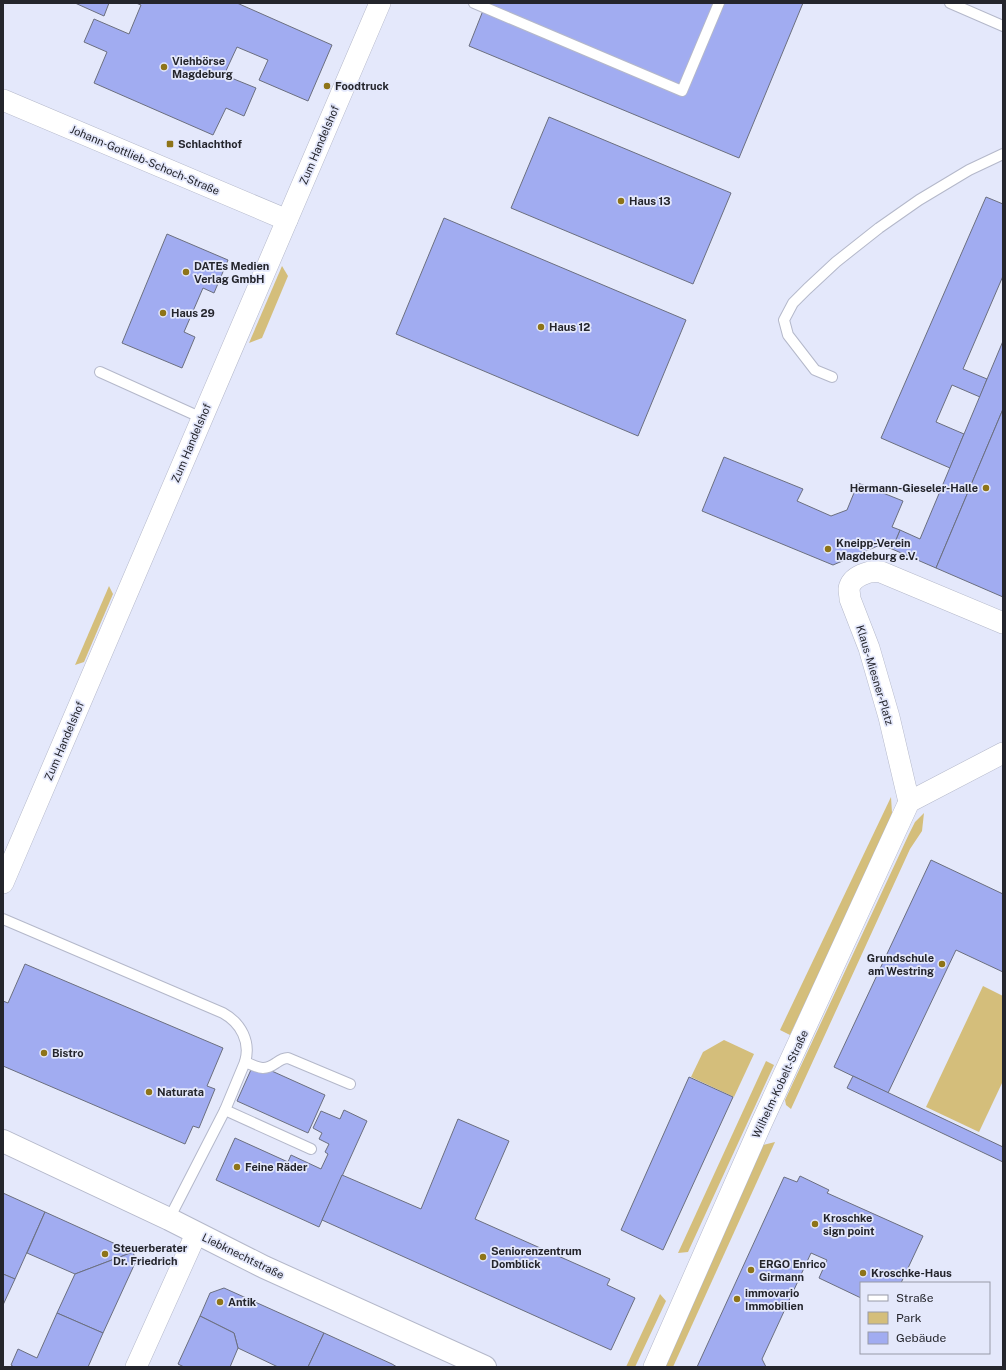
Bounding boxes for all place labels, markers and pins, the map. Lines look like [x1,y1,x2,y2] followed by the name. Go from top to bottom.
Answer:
[172,55,233,80] place label: Viehbörse Magdeburg
[159,62,169,72] marker: Viehbörse Magdeburg
[335,80,390,92] place label: Foodtruck
[322,81,332,91] marker: Foodtruck
[178,138,242,150] place label: Schlachthof
[165,139,175,149] marker: Schlachthof
[629,195,670,207] place label: Haus 13
[616,196,626,206] marker: Haus 13
[194,260,269,285] place label: DATEs Medien Verlag GmbH
[181,267,191,277] marker: DATEs Medien Verlag GmbH
[171,307,215,319] place label: Haus 29
[158,308,168,318] marker: Haus 29
[549,321,590,333] place label: Haus 12
[536,322,546,332] marker: Haus 12
[850,482,978,494] place label: Hermann-Gieseler-Halle
[981,483,991,493] marker: Hermann-Gieseler-Halle
[836,537,918,562] place label: Kneipp-Verein Magdeburg e.V.
[823,544,833,554] marker: Kneipp-Verein Magdeburg e.V.
[867,952,934,977] place label: Grundschule am Westring
[937,959,947,969] marker: Grundschule am Westring
[52,1047,84,1059] place label: Bistro
[39,1048,49,1058] marker: Bistro
[157,1086,204,1098] place label: Naturata
[144,1087,154,1097] marker: Naturata
[245,1161,308,1173] place label: Feine Räder
[232,1162,242,1172] marker: Feine Räder
[823,1212,875,1237] place label: Kroschke sign point
[810,1219,820,1229] marker: Kroschke sign point
[113,1242,188,1267] place label: Steuerberater Dr. Friedrich
[491,1245,582,1270] place label: Seniorenzentrum Domblick
[100,1249,110,1259] marker: Steuerberater Dr. Friedrich
[478,1252,488,1262] marker: Seniorenzentrum Domblick
[759,1258,826,1283] place label: ERGO Enrico Girmann
[746,1265,756,1275] marker: ERGO Enrico Girmann
[871,1267,952,1279] place label: Kroschke-Haus
[858,1268,868,1278] marker: Kroschke-Haus
[745,1287,803,1312] place label: immovario Immobilien
[732,1294,742,1304] marker: immovario Immobilien
[228,1296,257,1308] place label: Antik
[215,1297,225,1307] marker: Antik

